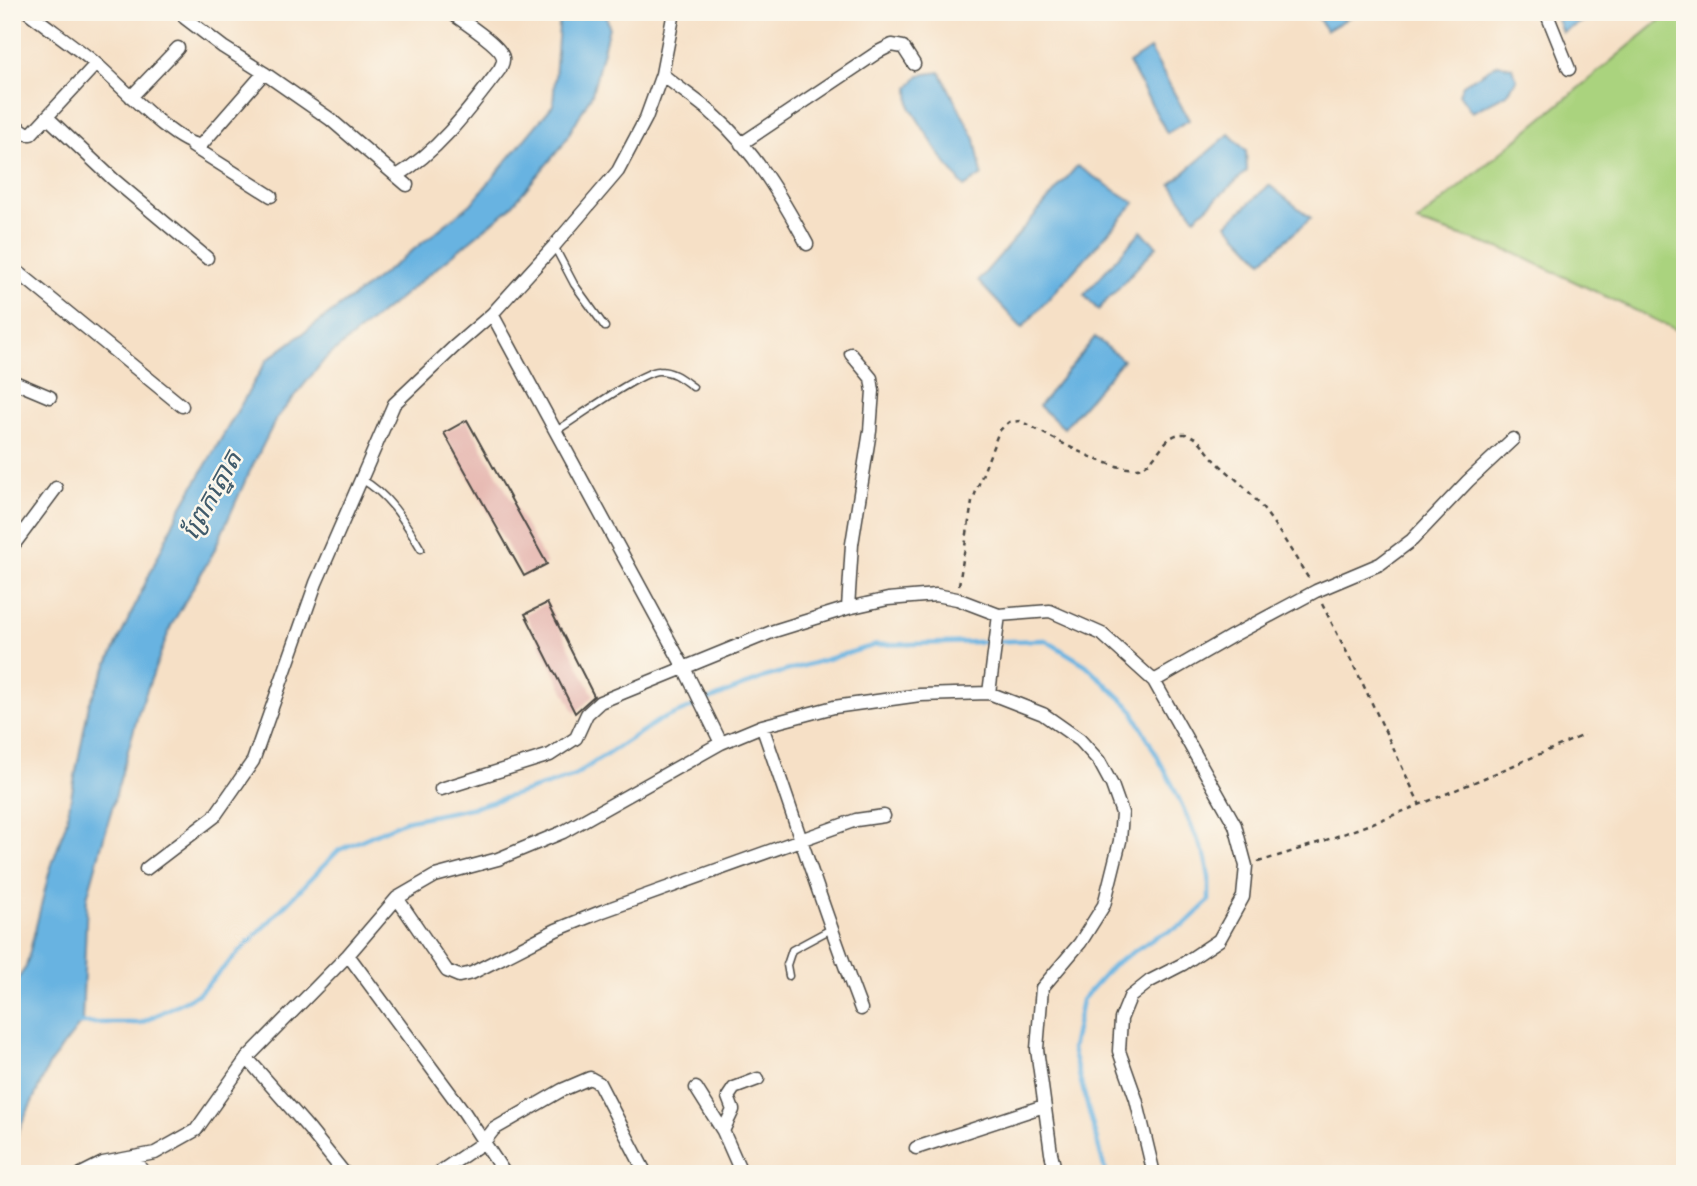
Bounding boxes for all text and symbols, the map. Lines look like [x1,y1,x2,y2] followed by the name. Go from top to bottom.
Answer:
[169,442,251,546] water label: ព្រែកត្នោត

